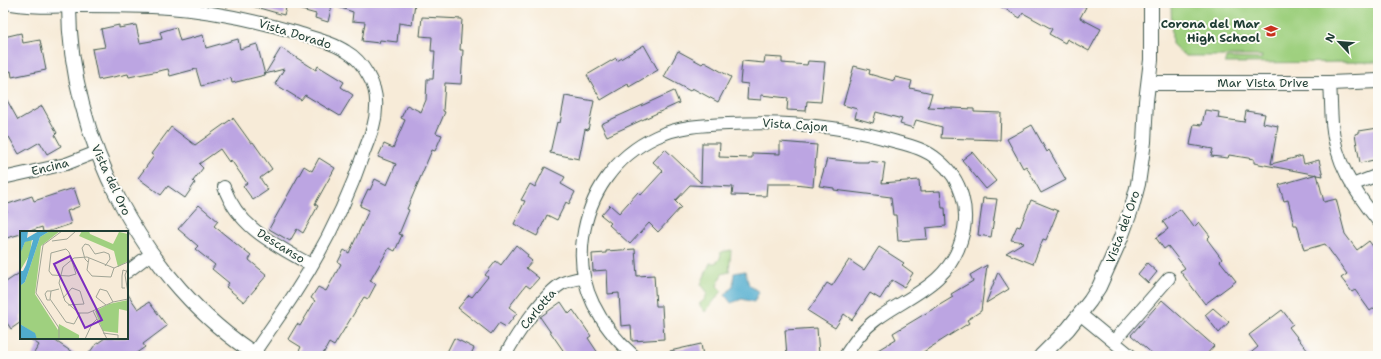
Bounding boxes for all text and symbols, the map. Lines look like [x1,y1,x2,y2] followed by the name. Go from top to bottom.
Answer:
[257,15,333,53] street label: Vista Dorado
[1161,16,1261,46] place label: Corona del Mar High School
[1319,22,1359,62] north arrow
[1263,23,1279,39] school or university icon: Corona del Mar High School
[1322,30,1339,45] text: N
[1217,75,1309,91] street label: Mar Vista Drive
[762,115,828,135] street label: Vista Cajon
[88,142,134,218] street label: Vista del Oro
[30,154,71,179] street label: Encina
[1102,188,1144,266] street label: Vista del Oro
[254,225,308,267] street label: Descanso
[20,231,128,339] inset map
[516,285,560,332] street label: Carlotta

